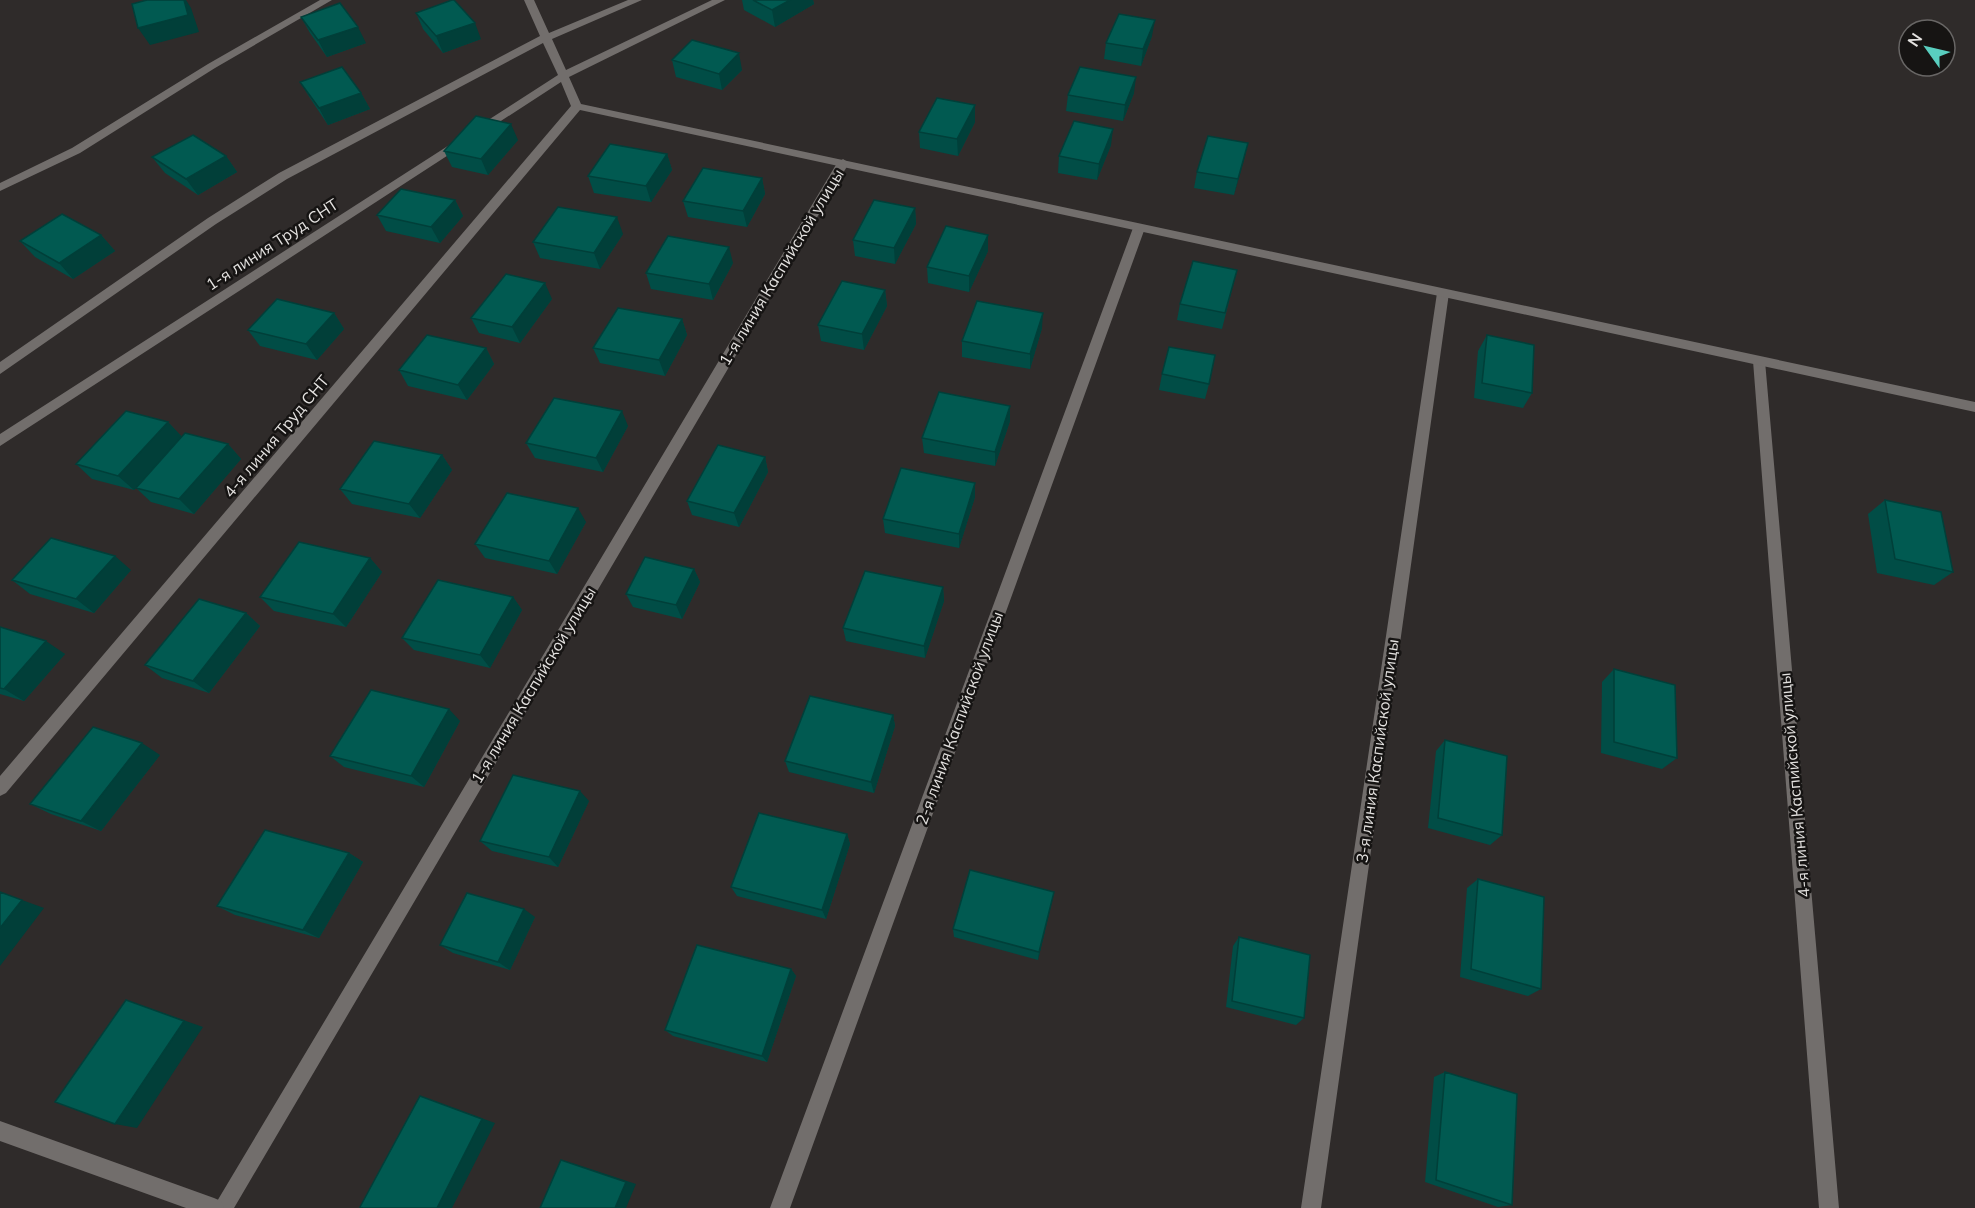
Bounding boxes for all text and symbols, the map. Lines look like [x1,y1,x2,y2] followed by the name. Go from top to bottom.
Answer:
[1897,18,1957,78] north arrow
[1903,29,1926,50] text: N
[714,165,848,369] street label: 1-я линия Каспийской улицы
[202,194,342,294] street label: 1-я линия Труд СНТ
[219,370,333,501] street label: 4-я линия Труд СНТ
[466,583,600,787] street label: 1-я линия Каспийской улицы
[911,609,1007,827] street label: 2-я линия Каспийской улицы
[1351,638,1403,864] street label: 3-я линия Каспийской улицы
[1774,672,1814,898] street label: 4-я линия Каспийской улицы

